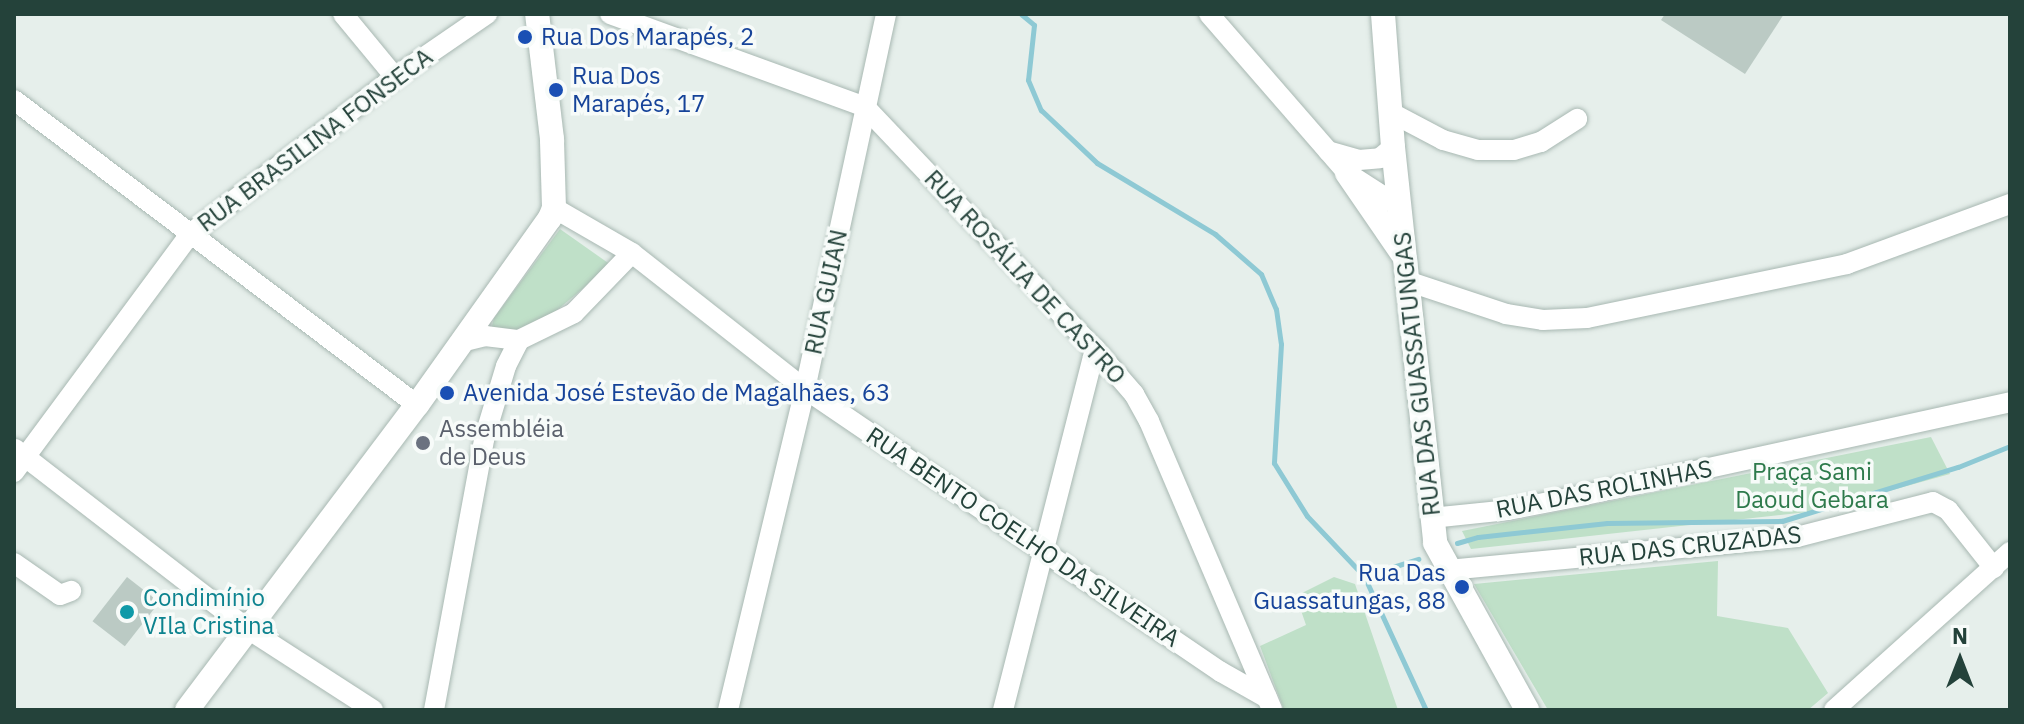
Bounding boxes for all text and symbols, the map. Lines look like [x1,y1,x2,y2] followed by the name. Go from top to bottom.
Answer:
[541,23,754,51] place label: Rua Dos Marapés, 2
[516,28,534,46] marker: Rua Dos Marapés, 2
[192,42,438,238] street label: RUA BRASILINA FONSECA
[572,62,705,118] place label: Rua Dos Marapés, 17
[547,81,565,99] marker: Rua Dos Marapés, 17
[918,164,1132,390] street label: RUA ROSÁLIA DE CASTRO
[799,227,853,357] street label: RUA GUIAN
[1388,231,1446,517] street label: RUA DAS GUASSATUNGAS
[463,379,890,407] place label: Avenida José Estevão de Magalhães, 63
[438,384,456,402] marker: Avenida José Estevão de Magalhães, 63
[439,415,564,471] place label: Assembléia de Deus
[861,421,1185,653] street label: RUA BENTO COELHO DA SILVEIRA
[414,434,432,452] marker: Assembléia de Deus
[1493,454,1715,524] street label: RUA DAS ROLINHAS
[1735,458,1889,514] park label: Praça Sami Daoud Gebara
[1577,520,1803,572] street label: RUA DAS CRUZADAS
[1253,559,1446,615] place label: Rua Das Guassatungas, 88
[1453,578,1471,596] marker: Rua Das Guassatungas, 88
[143,584,274,640] place label: Condimínio VIla Cristina
[118,603,136,621] marker: Condimínio VIla Cristina
[1920,620,2000,700] north arrow
[1952,621,1968,650] text: N

